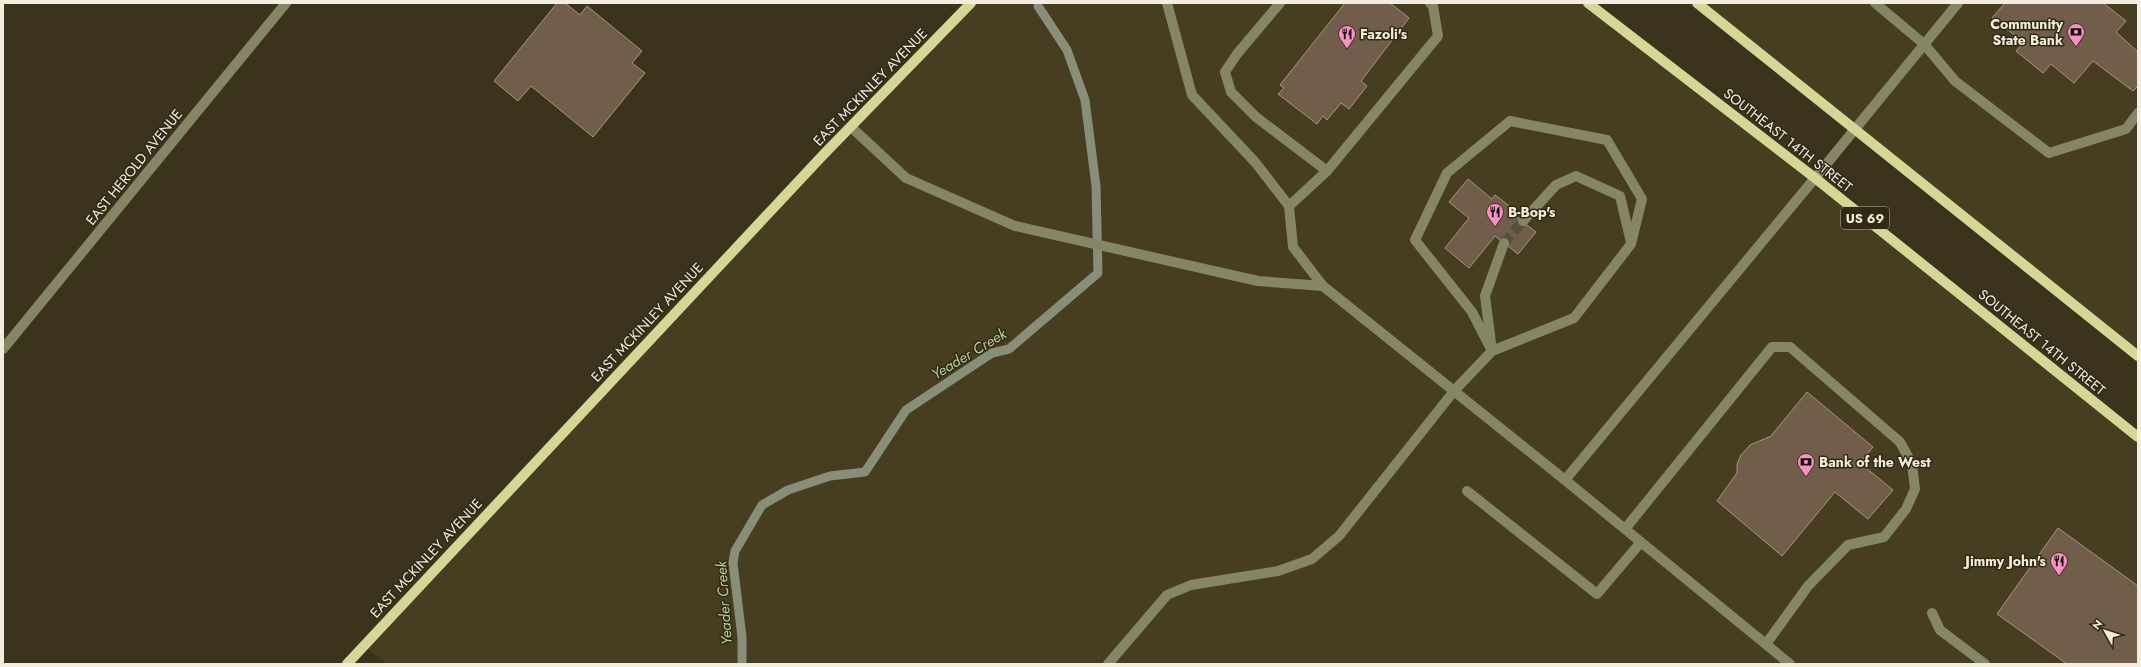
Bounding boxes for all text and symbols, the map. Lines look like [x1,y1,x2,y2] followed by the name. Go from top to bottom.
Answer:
[1990,14,2064,50] place label: Community State Bank
[2066,22,2086,47] bank icon: Community State Bank
[808,24,932,150] street label: EAST MCKINLEY AVENUE
[1337,24,1357,49] restaurant icon: Fazoli's
[1360,24,1408,44] place label: Fazoli's
[1719,83,1857,197] street label: SOUTHEAST 14TH STREET
[81,105,187,229] street label: EAST HEROLD AVENUE
[1485,202,1505,227] restaurant icon: B-Bop's
[1508,202,1556,222] place label: B-Bop's
[1841,207,1889,229] road number: US 69
[586,258,708,386] street label: EAST MCKINLEY AVENUE
[1974,284,2110,400] street label: SOUTHEAST 14TH STREET
[927,323,1011,385] water label: Yeader Creek
[1796,452,1816,477] bank icon: Bank of the West
[1819,452,1931,472] place label: Bank of the West
[365,494,487,622] street label: EAST MCKINLEY AVENUE
[1962,551,2047,571] place label: Jimmy John's
[2049,551,2069,576] restaurant icon: Jimmy John's
[710,560,738,646] water label: Yeader Creek
[2085,611,2125,651] north arrow
[2088,616,2106,633] text: N

